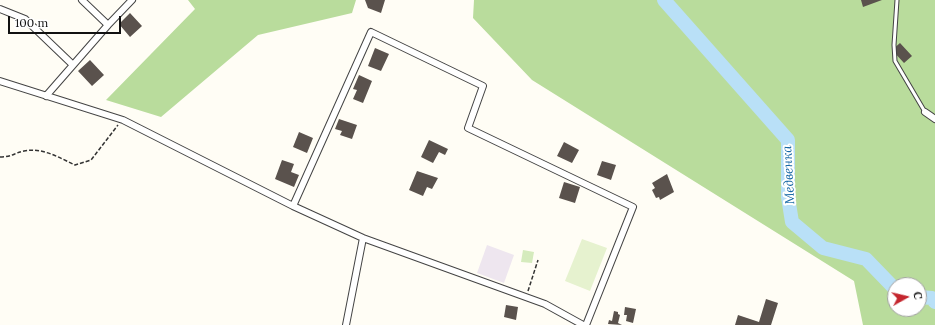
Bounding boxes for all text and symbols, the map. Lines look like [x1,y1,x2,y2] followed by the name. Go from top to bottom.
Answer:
[10,8,123,34] scale bar
[15,15,48,30] text: 100 m
[780,145,798,205] water label: Медвенка
[887,277,927,317] north arrow
[910,291,925,300] text: С

